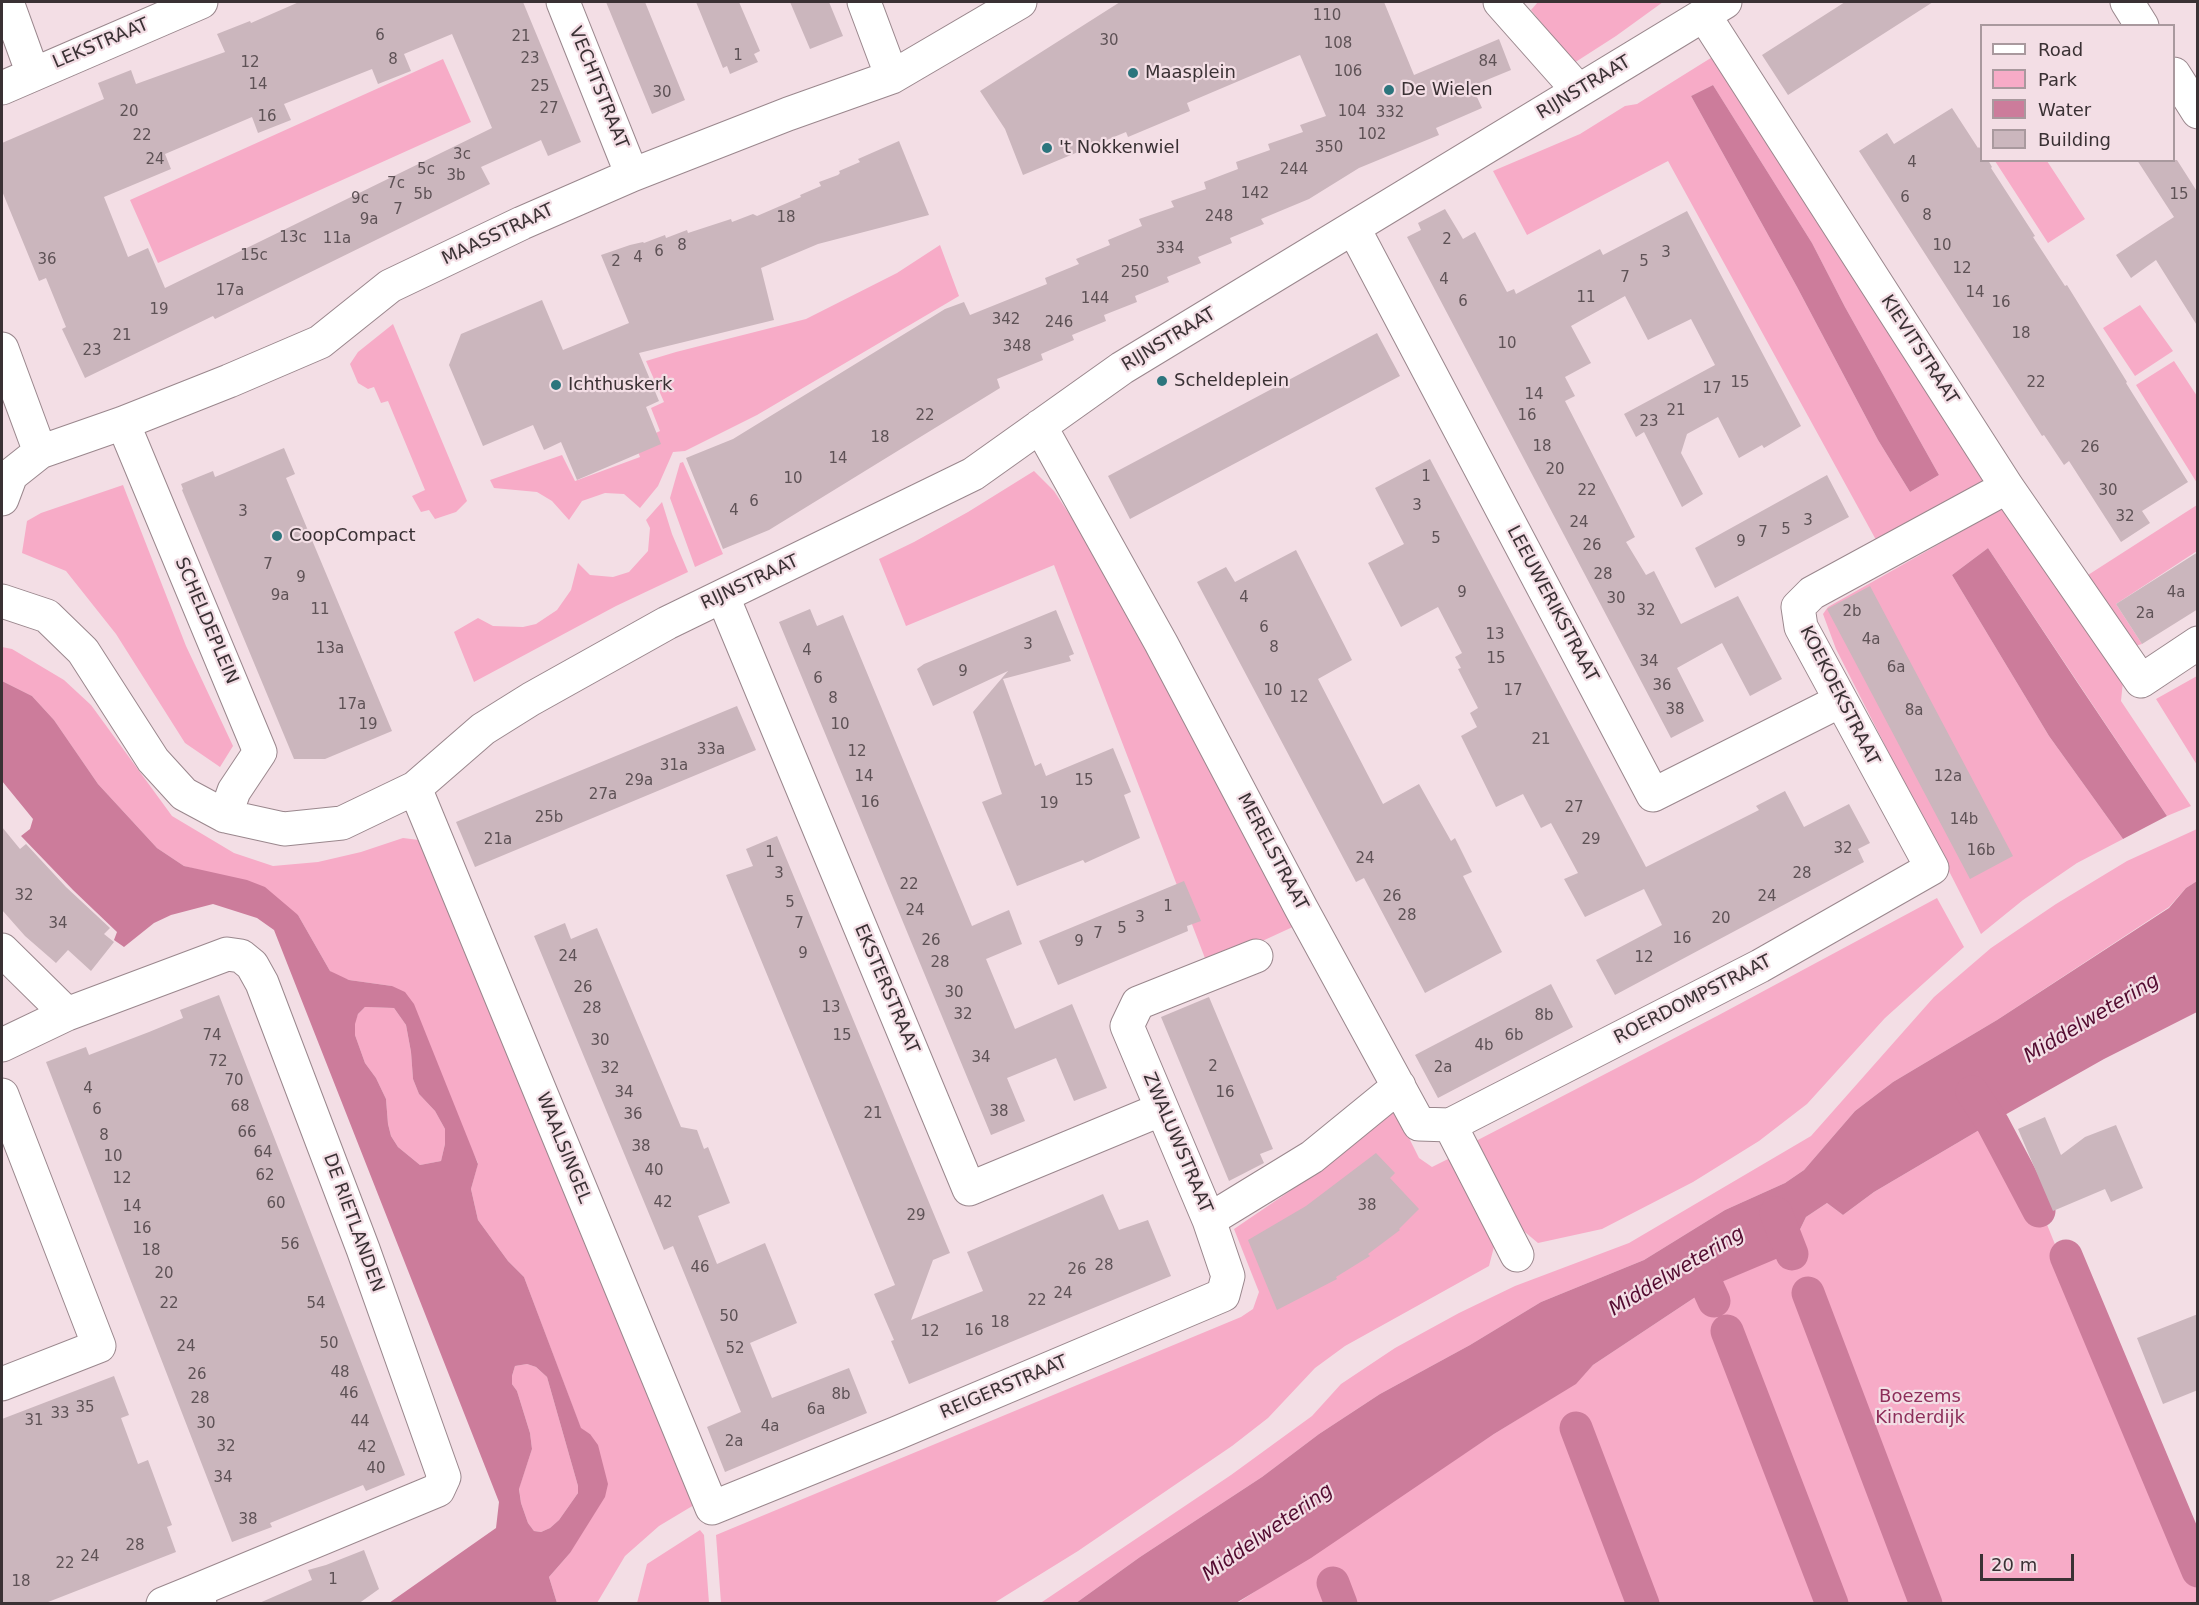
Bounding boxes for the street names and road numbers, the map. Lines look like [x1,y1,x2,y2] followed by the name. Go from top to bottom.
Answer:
[50,14,152,74] street label: LEKSTRAAT
[564,24,632,152] street label: VECHTSTRAAT
[1533,52,1635,124] street label: RIJNSTRAAT
[439,200,557,270] street label: MAASSTRAAT
[1876,291,1962,409] street label: KIEVITSTRAAT
[1118,304,1220,376] street label: RIJNSTRAAT
[1502,522,1602,686] street label: LEEUWERIKSTRAAT
[698,551,802,615] street label: RIJNSTRAAT
[170,555,242,687] street label: SCHELDEPLEIN
[1795,623,1883,769] street label: KOEKOEKSTRAAT
[1232,790,1312,914] street label: MERELSTRAAT
[849,921,923,1057] street label: EKSTERSTRAAT
[1611,951,1775,1049] street label: ROERDOMPSTRAAT
[1138,1070,1216,1216] street label: ZWALUWSTRAAT
[531,1089,595,1207] street label: WAALSINGEL
[318,1151,388,1295] street label: DE RIETLANDEN
[937,1352,1071,1424] street label: REIGERSTRAAT

